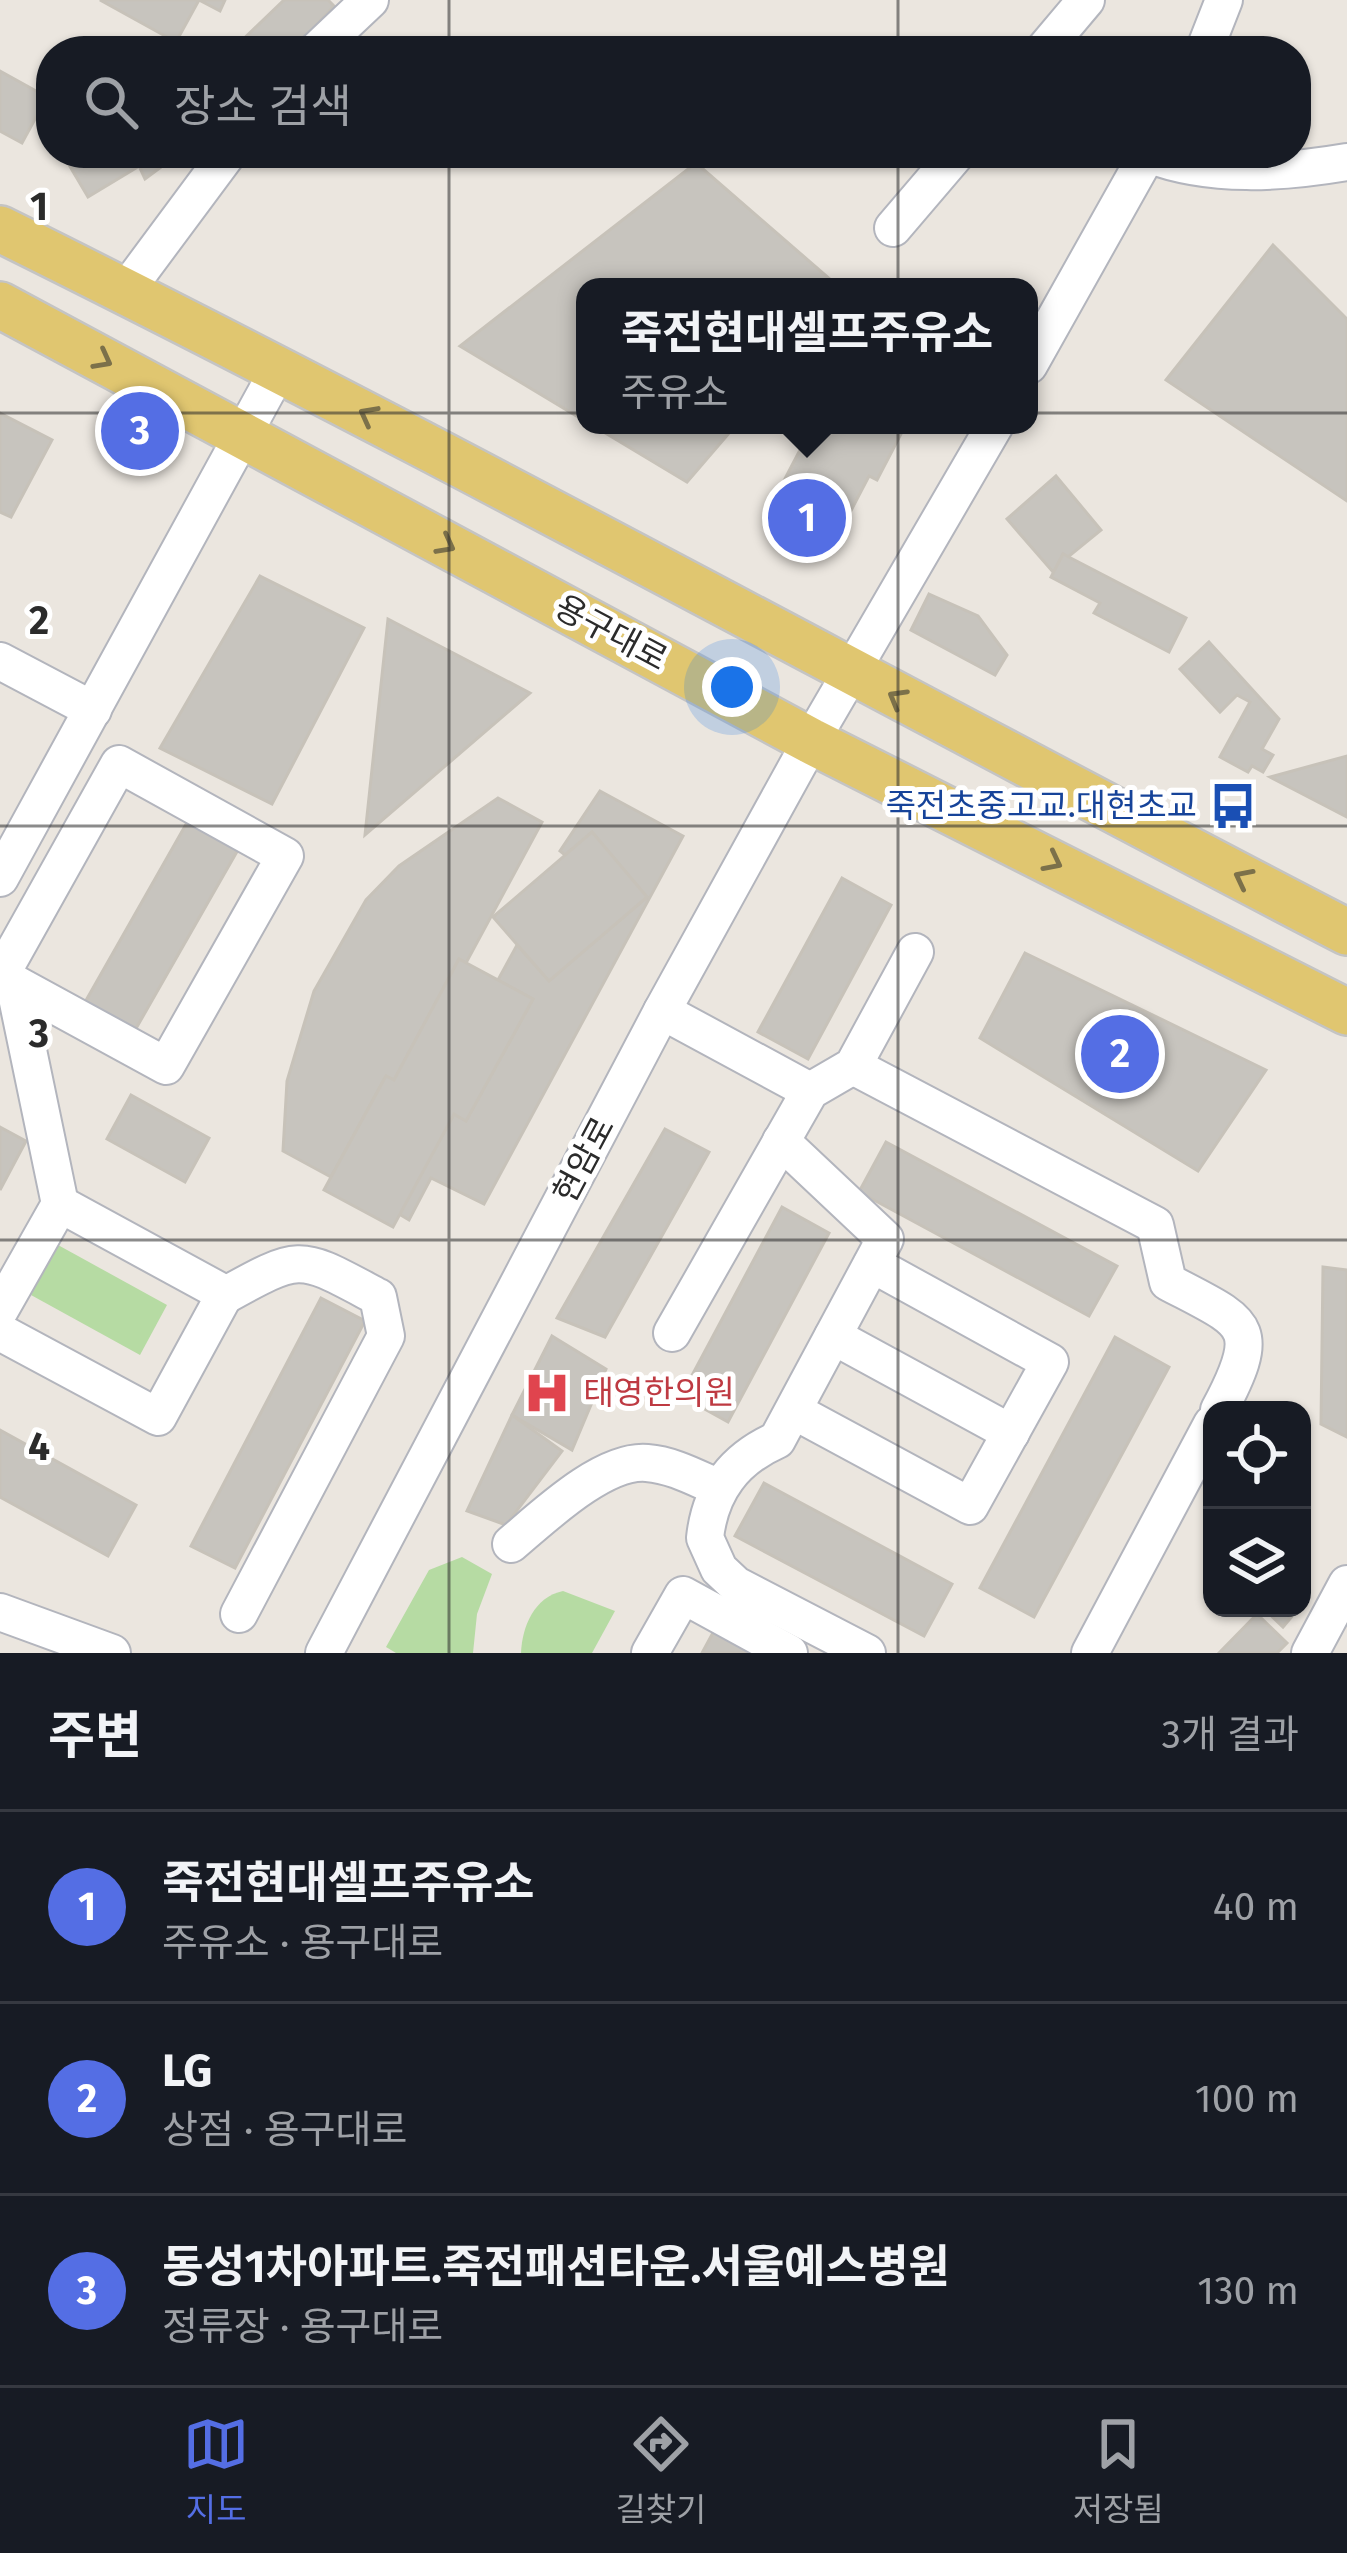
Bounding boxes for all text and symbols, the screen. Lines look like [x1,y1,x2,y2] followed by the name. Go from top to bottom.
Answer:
[36,36,1311,168] search box
[78,69,144,135] icon: search
[174,80,352,134] text: 장소 검색
[30,184,48,230] text: 1
[576,278,1038,434] popup
[621,306,993,360] text: 죽전현대셀프주유소
[91,346,112,369] one-way arrow
[621,370,728,416] text: 주유소
[101,386,179,476] pin: 3
[360,406,381,429] one-way arrow
[768,473,846,563] pin: 1
[434,531,455,554] one-way arrow
[548,587,674,679] street label: 용구대로
[29,598,49,644] text: 2
[702,657,762,717] your location
[888,690,910,713] one-way arrow
[1208,781,1258,831] bus stop icon: 죽전초중고교.대현초교
[885,786,1197,826] place label: 죽전초중고교.대현초교
[1040,847,1062,870] one-way arrow
[1234,869,1255,893] one-way arrow
[1081,1009,1159,1099] pin: 2
[28,1011,49,1057] text: 3
[545,1110,623,1210] street label: 현암로
[522,1368,572,1418] hospital icon: 태영한의원
[583,1373,735,1413] place label: 태영한의원
[1203,1401,1311,1617] map controls
[1203,1401,1311,1509] button: locate
[28,1424,50,1470] text: 4
[1203,1509,1311,1617] button: layers
[48,1705,142,1767] text: 주변
[1162,1712,1299,1758] text: 3개 결과
[162,1856,535,1910] text: 죽전현대셀프주유소
[78,1884,96,1930] text: 1
[1213,1884,1299,1930] text: 40 m
[162,1920,443,1966] text: 주유소 · 용구대로
[162,2044,212,2098] text: LG
[77,2076,97,2122] text: 2
[1195,2076,1299,2122] text: 100 m
[162,2107,407,2153] text: 상점 · 용구대로
[162,2240,950,2294] text: 동성1차아파트.죽전패션타운.서울예스병원
[77,2268,97,2314] text: 3
[1197,2268,1299,2314] text: 130 m
[162,2304,443,2350] text: 정류장 · 용구대로
[183,2411,249,2531] tab: 지도
[615,2411,706,2531] tab: 길찾기
[1073,2411,1164,2531] tab: 저장됨

